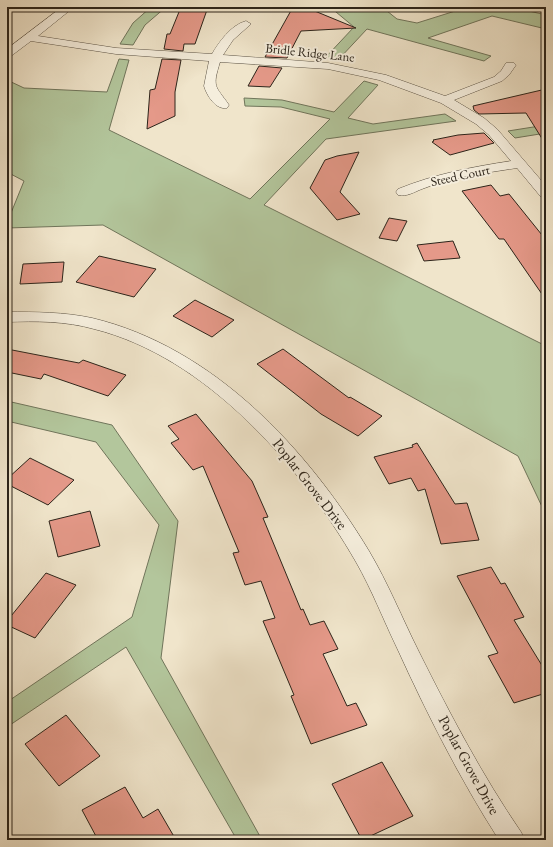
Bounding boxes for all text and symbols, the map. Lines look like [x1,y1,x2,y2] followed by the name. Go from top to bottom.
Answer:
[265,39,355,66] street label: Bridle Ridge Lane
[429,161,491,190] street label: Steed Court
[269,434,352,533] street label: Poplar Grove Drive
[434,712,505,818] street label: Poplar Grove Drive

